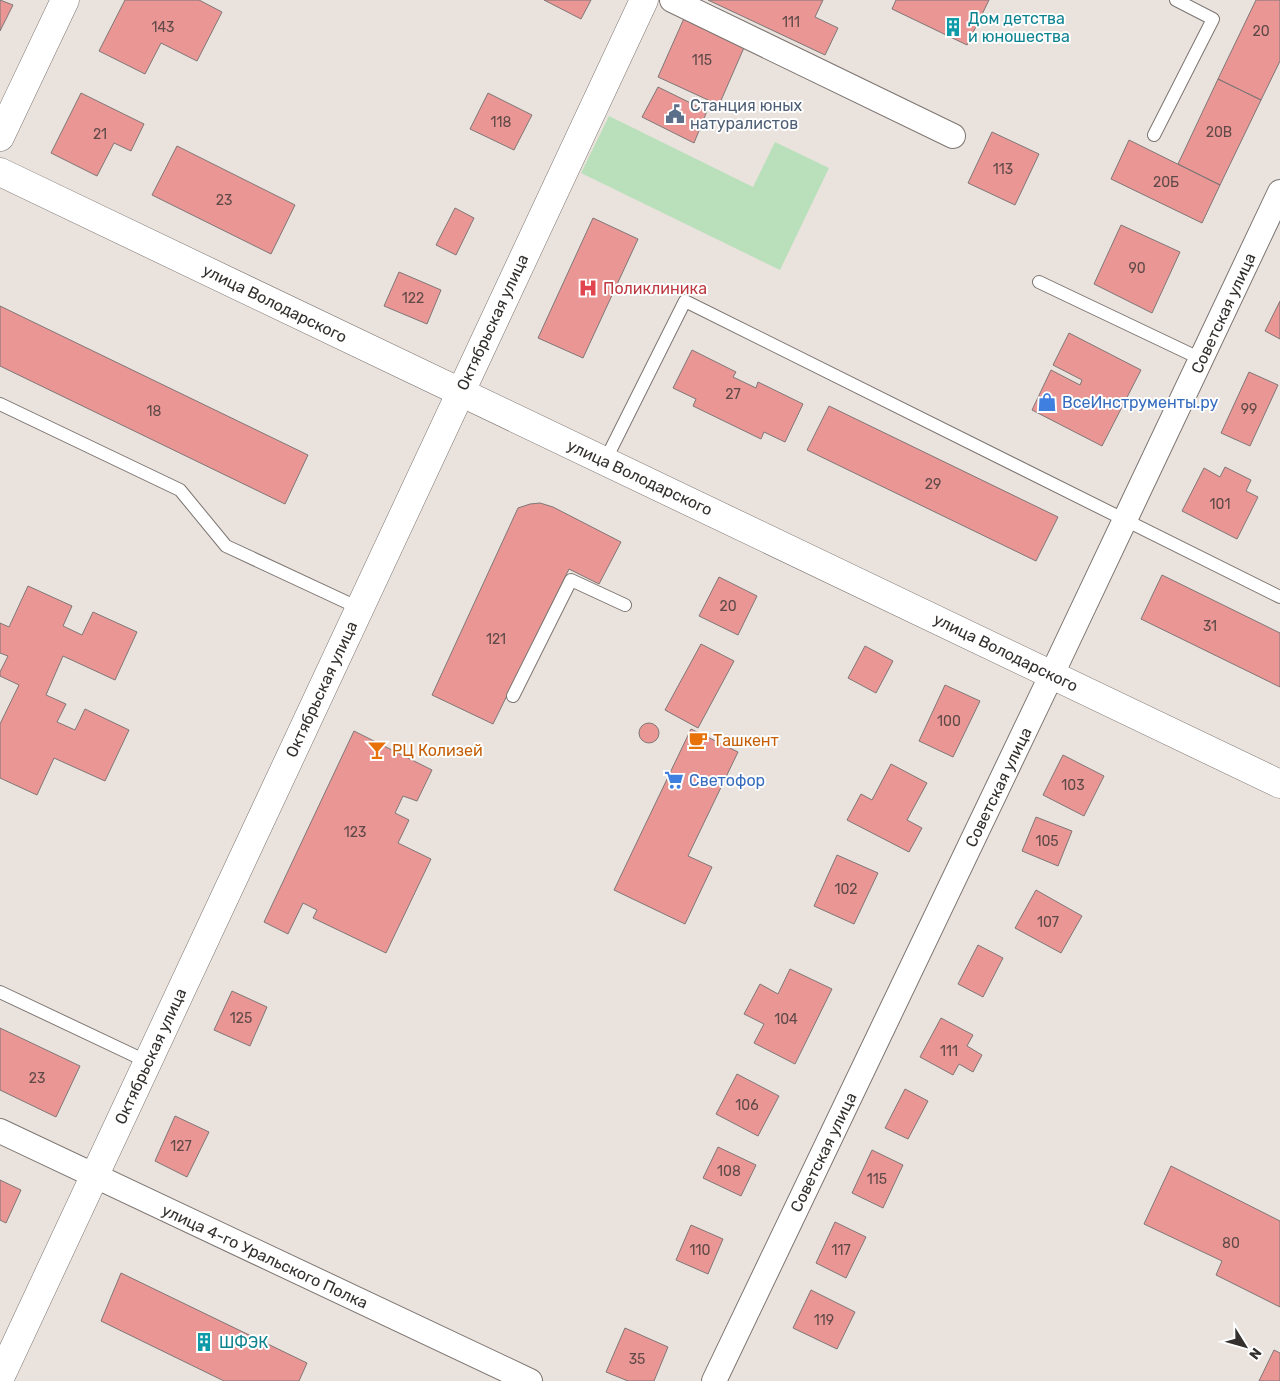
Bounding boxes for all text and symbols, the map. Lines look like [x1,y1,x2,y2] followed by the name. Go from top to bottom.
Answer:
[968,9,1070,46] place label: Дом детства и юношества
[782,14,800,31] house number: 111
[942,16,964,38] building icon: Дом детства и юношества
[151,19,175,36] house number: 143
[1252,23,1270,40] house number: 20
[692,52,712,69] house number: 115
[690,96,803,133] place label: Станция юных натуралистов
[664,103,686,125] public building icon: Станция юных натуралистов
[491,114,512,131] house number: 118
[1206,124,1232,141] house number: 20В
[93,126,107,143] house number: 21
[993,161,1013,178] house number: 113
[1153,174,1179,191] house number: 20Б
[216,192,232,209] house number: 23
[1187,250,1260,377] street label: Советская улица
[453,251,532,393] street label: Октябрьская улица
[200,260,350,347] street label: улица Володарского
[1128,260,1146,277] house number: 90
[577,277,599,299] hospital icon: Поликлиника
[603,279,707,298] place label: Поликлиника
[402,290,424,307] house number: 122
[725,386,741,403] house number: 27
[1036,391,1058,413] shop icon: ВсеИнструменты.ру
[1062,393,1218,412] place label: ВсеИнструменты.ру
[1241,401,1257,418] house number: 99
[147,403,162,420] house number: 18
[564,435,715,519] street label: улица Володарского
[925,476,941,493] house number: 29
[1210,496,1230,513] house number: 101
[719,598,737,615] house number: 20
[931,609,1081,696] street label: улица Володарского
[282,618,361,760] street label: Октябрьская улица
[1203,618,1217,635] house number: 31
[486,631,506,648] house number: 121
[937,713,961,730] house number: 100
[961,724,1036,850] street label: Советская улица
[687,729,709,751] cafe icon: Ташкент
[713,731,779,750] place label: Ташкент
[366,739,388,761] bar icon: РЦ Колизей
[392,741,483,760] place label: РЦ Колизей
[663,769,685,791] supermarket icon: Светофор
[689,771,765,790] place label: Светофор
[1061,777,1085,794] house number: 103
[344,824,366,841] house number: 123
[1035,833,1059,850] house number: 105
[834,881,858,898] house number: 102
[1037,914,1059,931] house number: 107
[111,985,190,1127] street label: Октябрьская улица
[230,1010,252,1027] house number: 125
[774,1011,798,1028] house number: 104
[940,1043,958,1060] house number: 111
[29,1070,45,1087] house number: 23
[786,1089,861,1215] street label: Советская улица
[735,1097,759,1114] house number: 106
[170,1138,192,1155] house number: 127
[717,1163,741,1180] house number: 108
[867,1171,887,1188] house number: 115
[159,1200,371,1313] street label: улица 4-го Уральского Полка
[1222,1235,1240,1252] house number: 80
[690,1242,711,1259] house number: 110
[831,1242,851,1259] house number: 117
[814,1312,834,1329] house number: 119
[1220,1321,1270,1371] north arrow
[193,1331,215,1353] building icon: ШФЭК
[219,1333,269,1352] place label: ШФЭК
[1245,1344,1265,1363] text: N
[629,1351,645,1368] house number: 35

